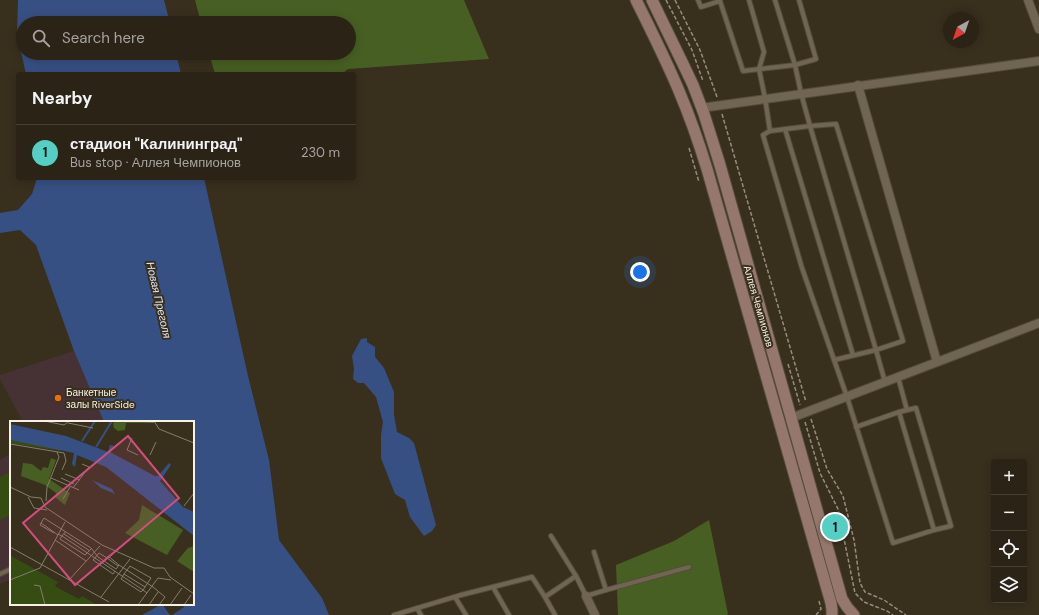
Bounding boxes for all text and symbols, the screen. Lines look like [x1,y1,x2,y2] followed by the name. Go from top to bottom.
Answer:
[943,12,979,48] north arrow
[16,16,356,60] search box
[30,27,52,49] icon: search
[62,28,145,48] text: Search here
[32,87,92,109] text: Nearby
[70,134,243,154] text: стадион "Калининград"
[43,144,47,161] text: 1
[301,144,340,161] text: 230 m
[70,154,241,171] text: Bus stop · Аллея Чемпионов
[143,260,175,340] water label: Новая Преголя
[630,262,650,282] your location
[741,264,776,348] street label: Аллея Чемпионов
[66,386,135,411] place label: Банкетные залы RiverSide
[53,393,63,403] marker: Банкетные залы RiverSide
[10,421,194,605] inset map
[991,459,1027,603] map controls
[991,459,1027,495] button: +
[991,495,1027,531] button: −
[822,512,848,542] pin: 1
[991,531,1027,567] button: locate
[991,567,1027,603] button: layers

